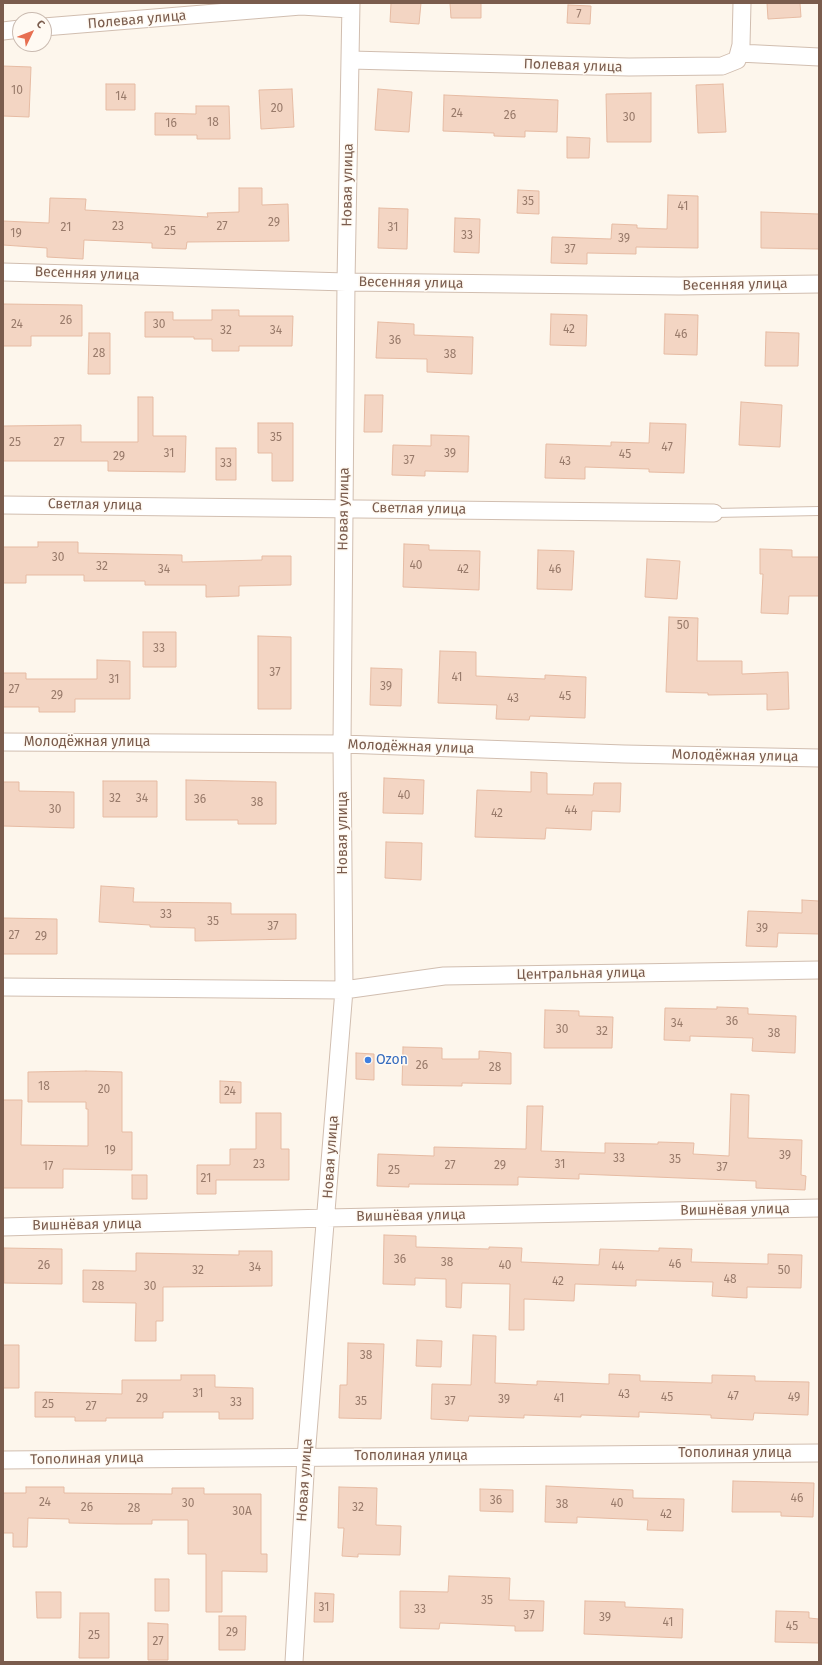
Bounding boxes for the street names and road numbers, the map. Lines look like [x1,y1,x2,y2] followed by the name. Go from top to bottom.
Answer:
[87,7,187,33] street label: Полевая улица
[523,56,623,76] street label: Полевая улица
[339,143,357,227] street label: Новая улица
[34,264,140,284] street label: Весенняя улица
[358,274,464,292] street label: Весенняя улица
[682,276,788,294] street label: Весенняя улица
[335,467,353,551] street label: Новая улица
[48,496,142,514] street label: Светлая улица
[372,500,466,518] street label: Светлая улица
[24,734,150,750] street label: Молодёжная улица
[347,736,475,758] street label: Молодёжная улица
[671,746,799,766] street label: Молодёжная улица
[335,791,351,875] street label: Новая улица
[516,964,646,984] street label: Центральная улица
[320,1115,342,1199] street label: Новая улица
[680,1201,790,1219] street label: Вишнёвая улица
[356,1207,466,1225] street label: Вишнёвая улица
[32,1216,142,1234] street label: Вишнёвая улица
[294,1438,316,1522] street label: Новая улица
[678,1445,792,1461] street label: Тополиная улица
[354,1448,468,1464] street label: Тополиная улица
[30,1450,144,1468] street label: Тополиная улица

